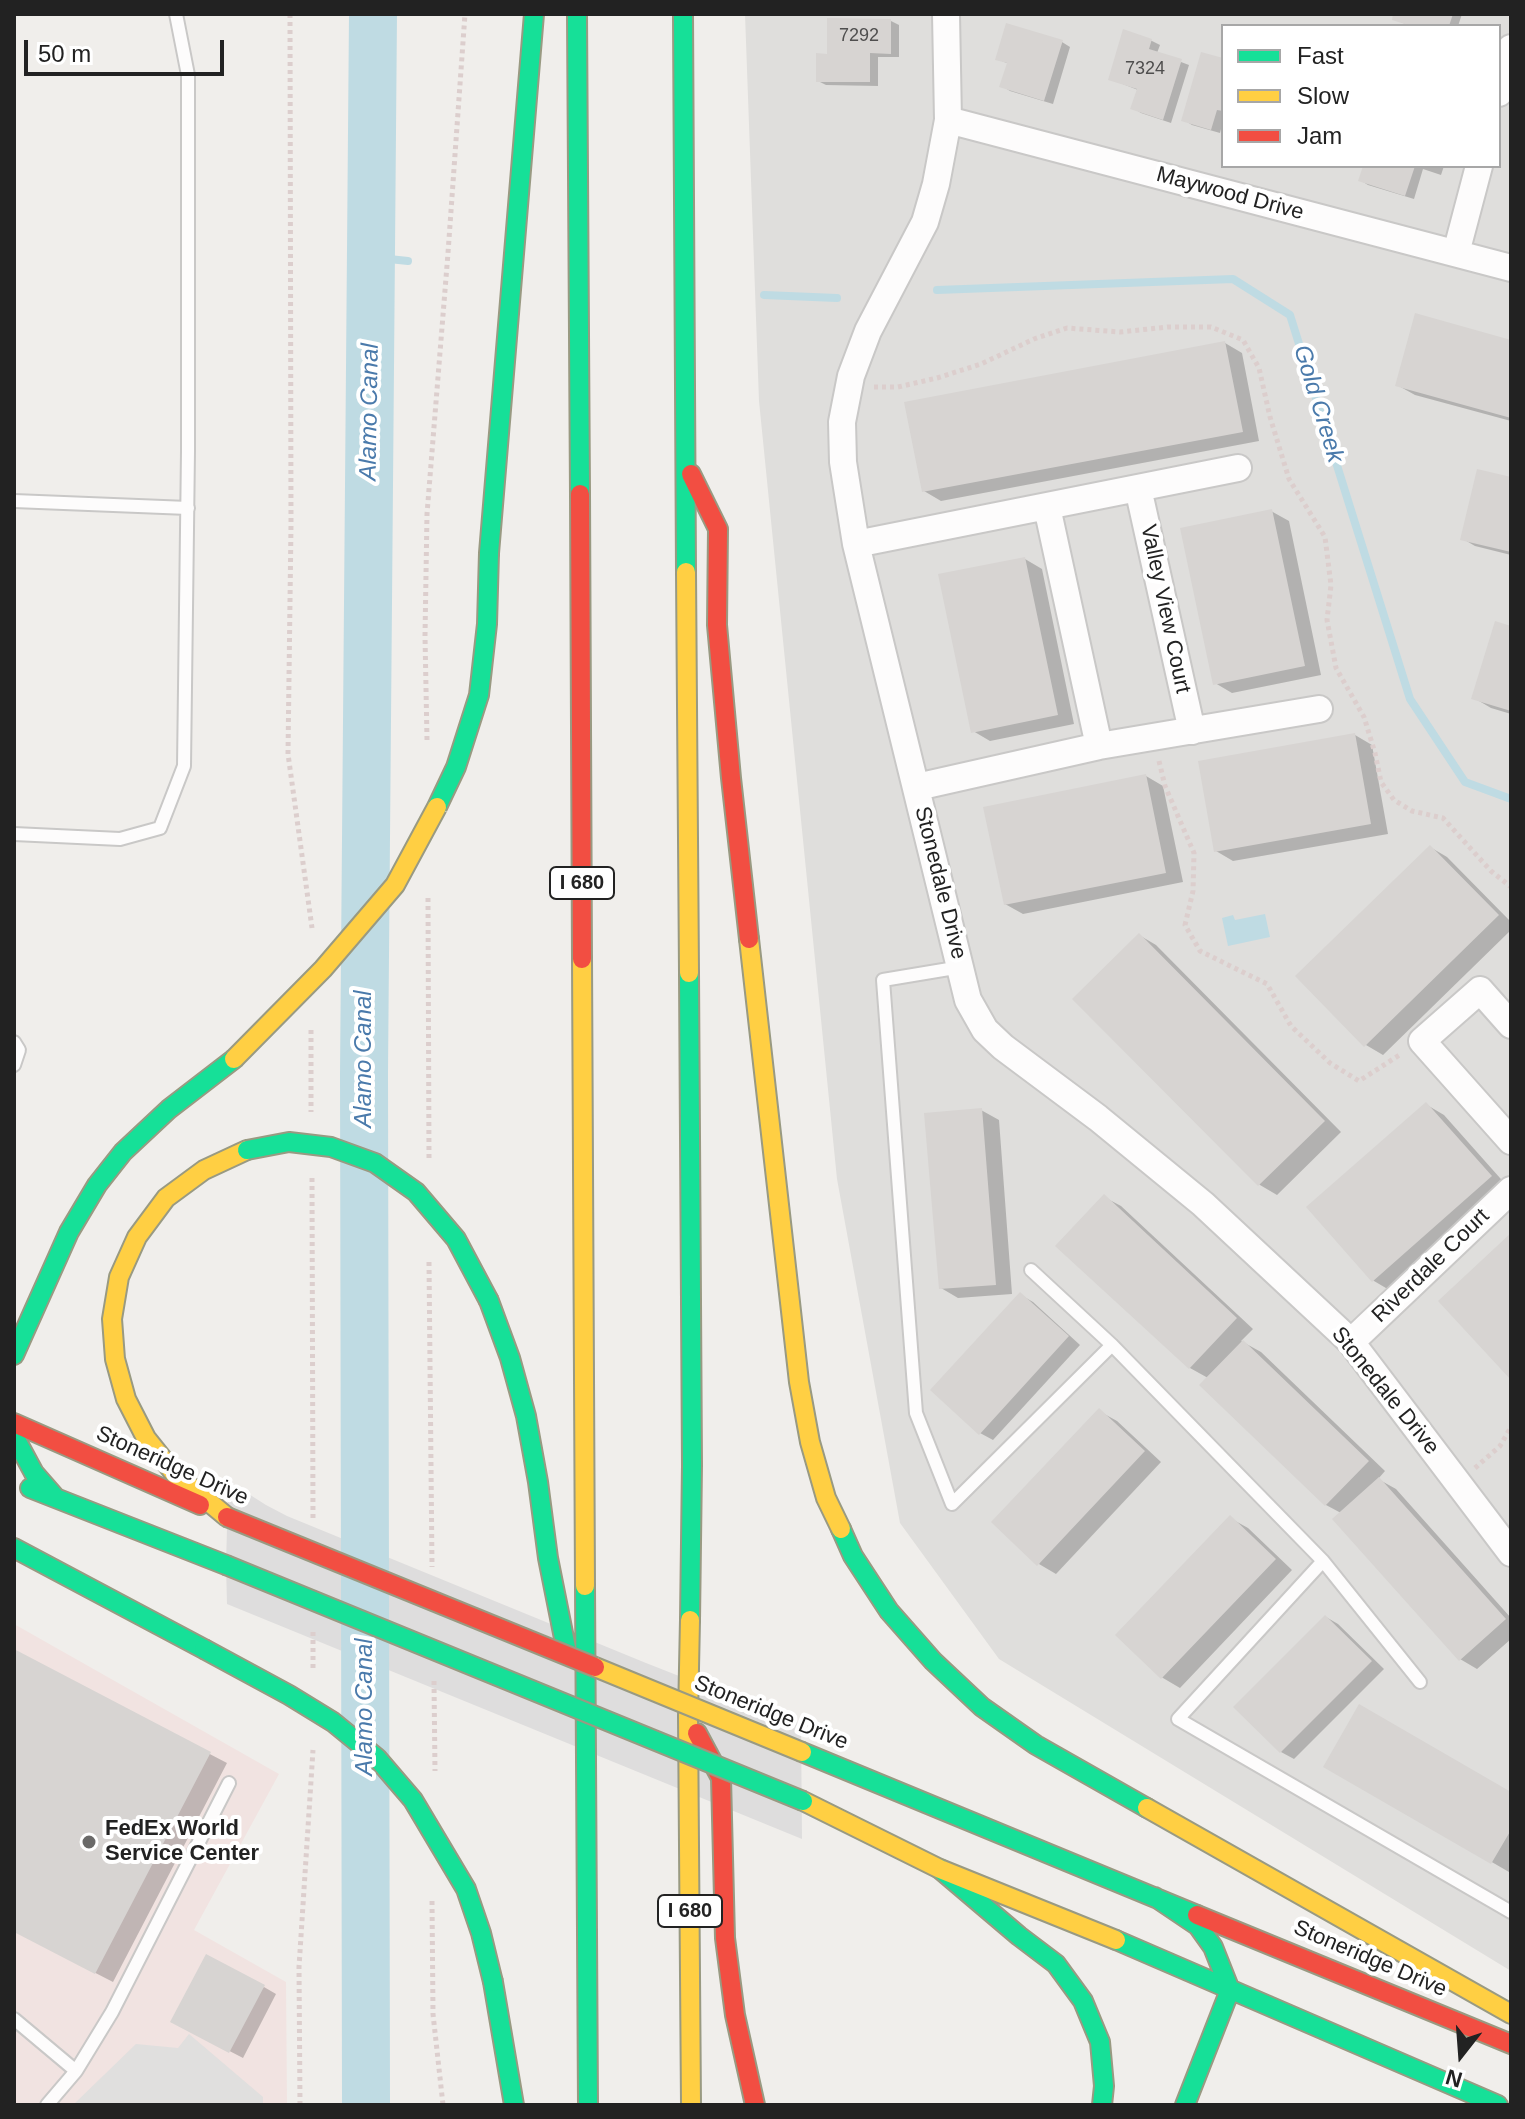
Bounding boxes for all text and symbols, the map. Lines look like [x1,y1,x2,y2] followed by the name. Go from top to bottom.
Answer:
[28,24,228,74] scale bar
[1221,24,1501,168] legend
[839,25,879,47] house number: 7292
[38,40,91,67] text: 50 m
[1297,42,1344,69] text: Fast
[1125,58,1165,80] house number: 7324
[1297,82,1349,109] text: Slow
[1297,122,1342,149] text: Jam
[1153,162,1307,226] street label: Maywood Drive
[1286,342,1350,466] water label: Gold Creek
[354,343,386,481] water label: Alamo Canal
[1134,522,1196,696] street label: Valley View Court
[908,804,972,962] street label: Stonedale Drive
[550,867,614,899] road number: I 680
[350,990,378,1128] water label: Alamo Canal
[1367,1203,1495,1329] street label: Riverdale Court
[1325,1322,1445,1460] street label: Stonedale Drive
[92,1421,252,1511] street label: Stoneridge Drive
[351,1638,379,1776] water label: Alamo Canal
[690,1670,852,1756] street label: Stoneridge Drive
[105,1816,259,1868] place label: FedEx World Service Center
[80,1833,98,1851] marker: FedEx World Service Center
[658,1895,722,1927] road number: I 680
[1289,1915,1451,2003] street label: Stoneridge Drive
[1421,2015,1501,2095] north arrow
[1443,2064,1465,2093] text: N

